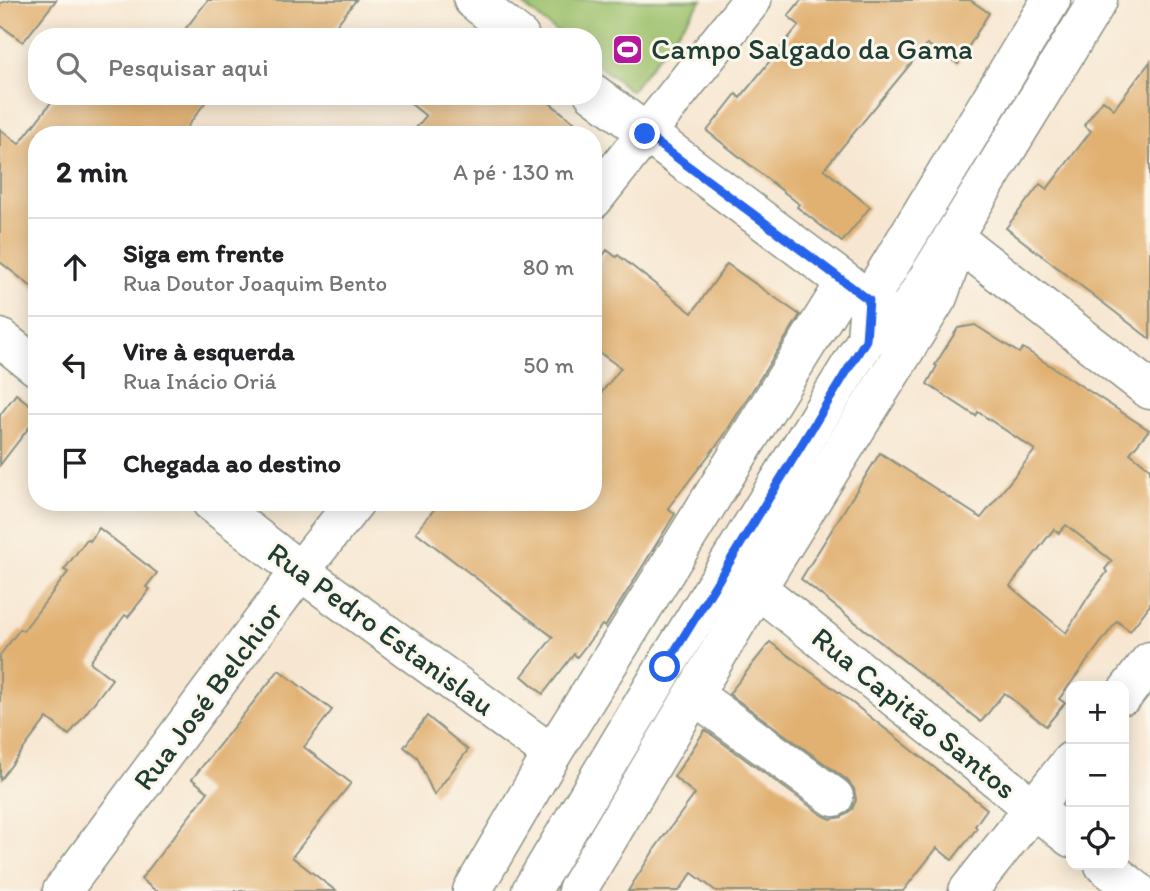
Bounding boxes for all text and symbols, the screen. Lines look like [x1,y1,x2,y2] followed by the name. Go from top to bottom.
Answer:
[28,28,602,105] search box
[651,30,973,67] place label: Campo Salgado da Gama
[611,32,645,66] sports icon: Campo Salgado da Gama
[52,48,90,86] icon: search
[108,51,269,83] text: Pesquisar aqui
[629,118,660,149] route end
[56,153,127,190] text: 2 min
[453,158,574,186] text: A pé · 130 m
[123,237,284,269] text: Siga em frente
[56,248,94,286] icon: ahead
[523,253,574,281] text: 80 m
[123,269,387,297] text: Rua Doutor Joaquim Bento
[123,335,295,367] text: Vire à esquerda
[56,346,94,384] icon: left
[523,351,574,379] text: 50 m
[123,367,277,395] text: Rua Inácio Oriá
[56,444,94,482] icon: arrive
[123,447,341,479] text: Chegada ao destino
[261,534,502,723] street label: Rua Pedro Estanislau
[125,594,291,797] street label: Rua José Belchior
[804,619,1024,807] street label: Rua Capitão Santos
[649,651,680,682] route start
[1066,681,1129,870] map controls
[1066,681,1129,744] button: +
[1066,744,1129,807] button: −
[1066,807,1129,870] button: locate

